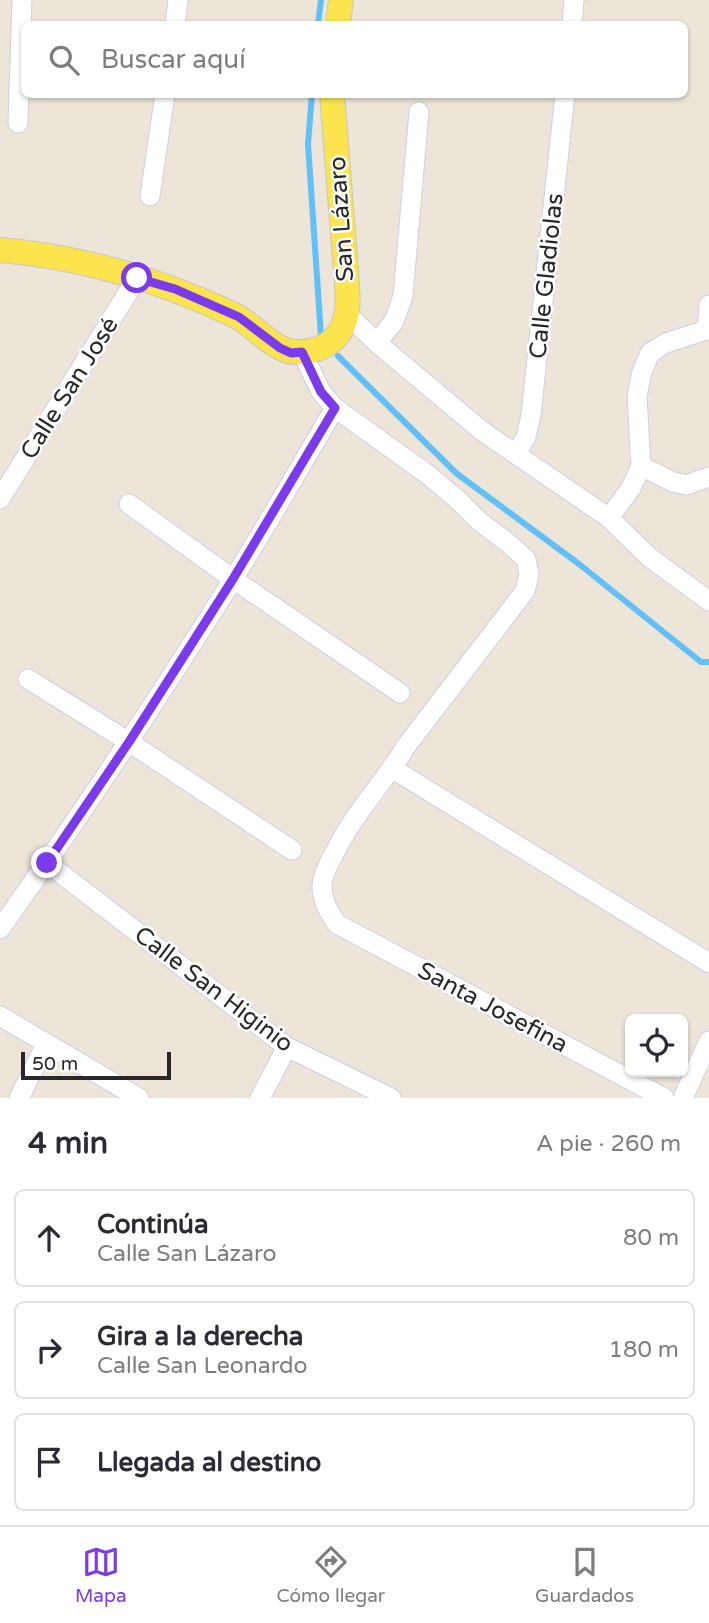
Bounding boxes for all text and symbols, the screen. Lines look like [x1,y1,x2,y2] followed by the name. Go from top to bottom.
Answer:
[21,21,688,98] search box
[45,41,83,79] icon: search
[101,44,246,75] text: Buscar aquí
[323,155,360,282] street label: San Lázaro
[523,192,570,360] street label: Calle Gladiolas
[121,262,152,293] route start
[14,312,125,465] street label: Calle San José
[31,847,62,878] route end
[129,920,299,1059] street label: Calle San Higinio
[413,956,573,1059] street label: Santa Josefina
[625,1014,688,1077] map controls
[625,1014,688,1077] button: locate
[21,1049,172,1081] scale bar
[32,1053,78,1075] text: 50 m
[28,1125,108,1162] text: 4 min
[536,1130,681,1158] text: A pie · 260 m
[97,1209,209,1240] text: Continúa
[30,1219,68,1257] icon: ahead
[623,1224,679,1252] text: 80 m
[97,1240,276,1268] text: Calle San Lázaro
[97,1321,303,1352] text: Gira a la derecha
[30,1331,68,1369] icon: right
[609,1336,679,1364] text: 180 m
[97,1352,308,1380] text: Calle San Leonardo
[30,1443,68,1481] icon: arrive
[97,1447,321,1478] text: Llegada al destino
[75,1543,127,1607] tab: Mapa
[277,1543,385,1607] tab: Cómo llegar
[535,1543,634,1607] tab: Guardados

